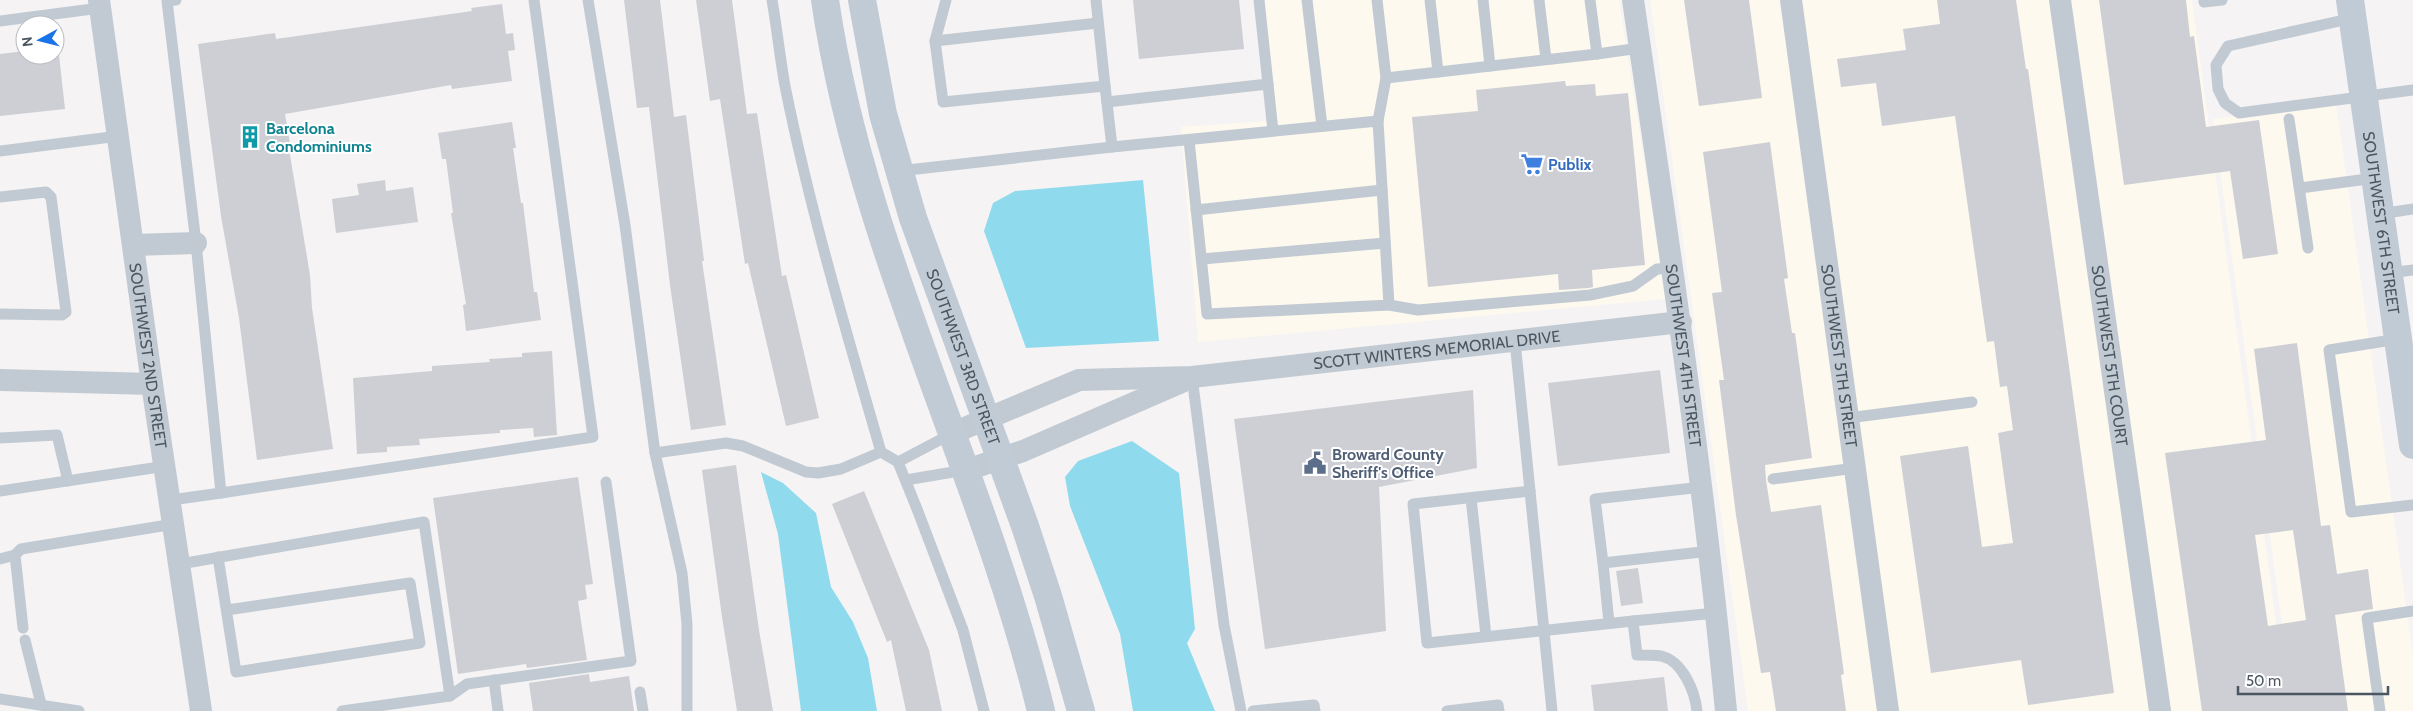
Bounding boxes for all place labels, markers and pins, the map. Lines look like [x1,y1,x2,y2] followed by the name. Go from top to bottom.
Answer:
[266,119,372,156] place label: Barcelona Condominiums
[237,124,263,150] building icon: Barcelona Condominiums
[1519,151,1545,177] supermarket icon: Publix
[1548,155,1591,174] place label: Publix
[1332,445,1444,482] place label: Broward County Sheriff's Office
[1302,450,1328,476] public building icon: Broward County Sheriff's Office

